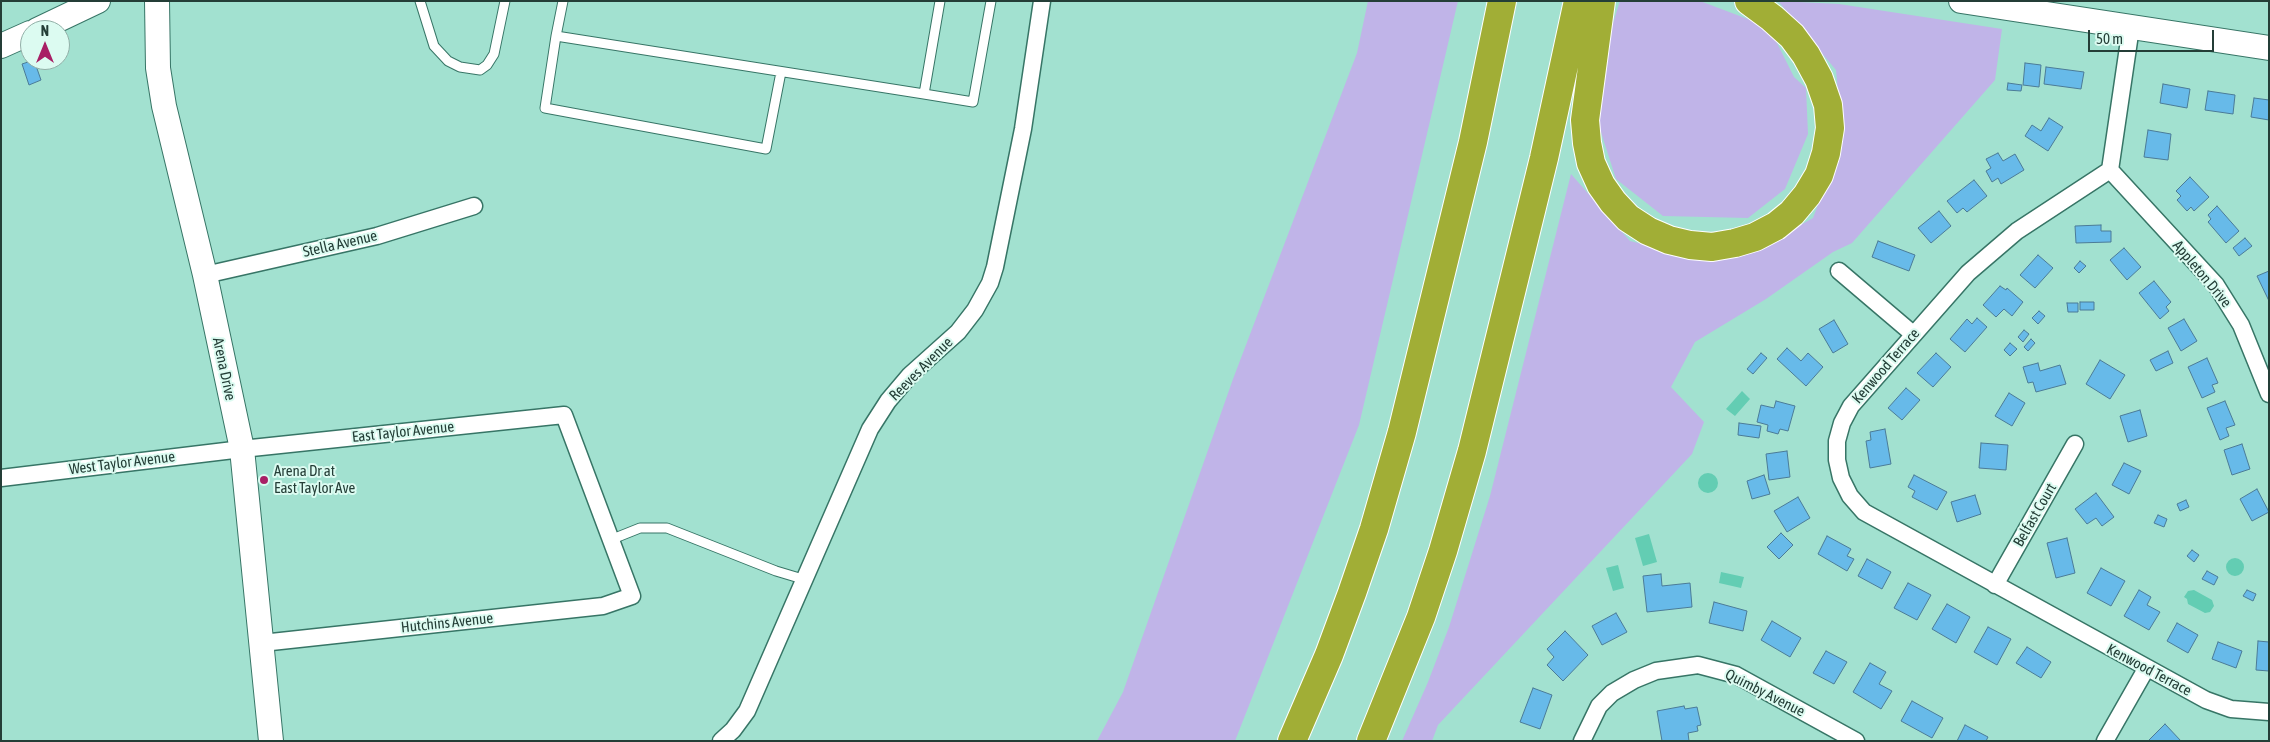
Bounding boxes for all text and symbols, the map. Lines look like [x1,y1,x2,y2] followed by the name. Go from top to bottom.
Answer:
[20,20,70,70] north arrow
[2090,20,2216,52] scale bar
[41,23,49,39] text: N
[2096,30,2123,47] text: 50 m
[301,227,379,261] street label: Stella Avenue
[2169,237,2235,311] street label: Appleton Drive
[1849,325,1923,407] street label: Kenwood Terrace
[885,333,957,405] street label: Reeves Avenue
[209,336,239,402] street label: Arena Drive
[351,418,455,446] street label: East Taylor Avenue
[68,448,176,478] street label: West Taylor Avenue
[274,462,355,497] place label: Arena Dr at East Taylor Ave
[258,474,270,486] marker: Arena Dr at East Taylor Ave
[2010,480,2060,550] street label: Belfast Court
[400,609,494,637] street label: Hutchins Avenue
[2103,640,2195,700] street label: Kenwood Terrace
[1722,665,1808,721] street label: Quimby Avenue

